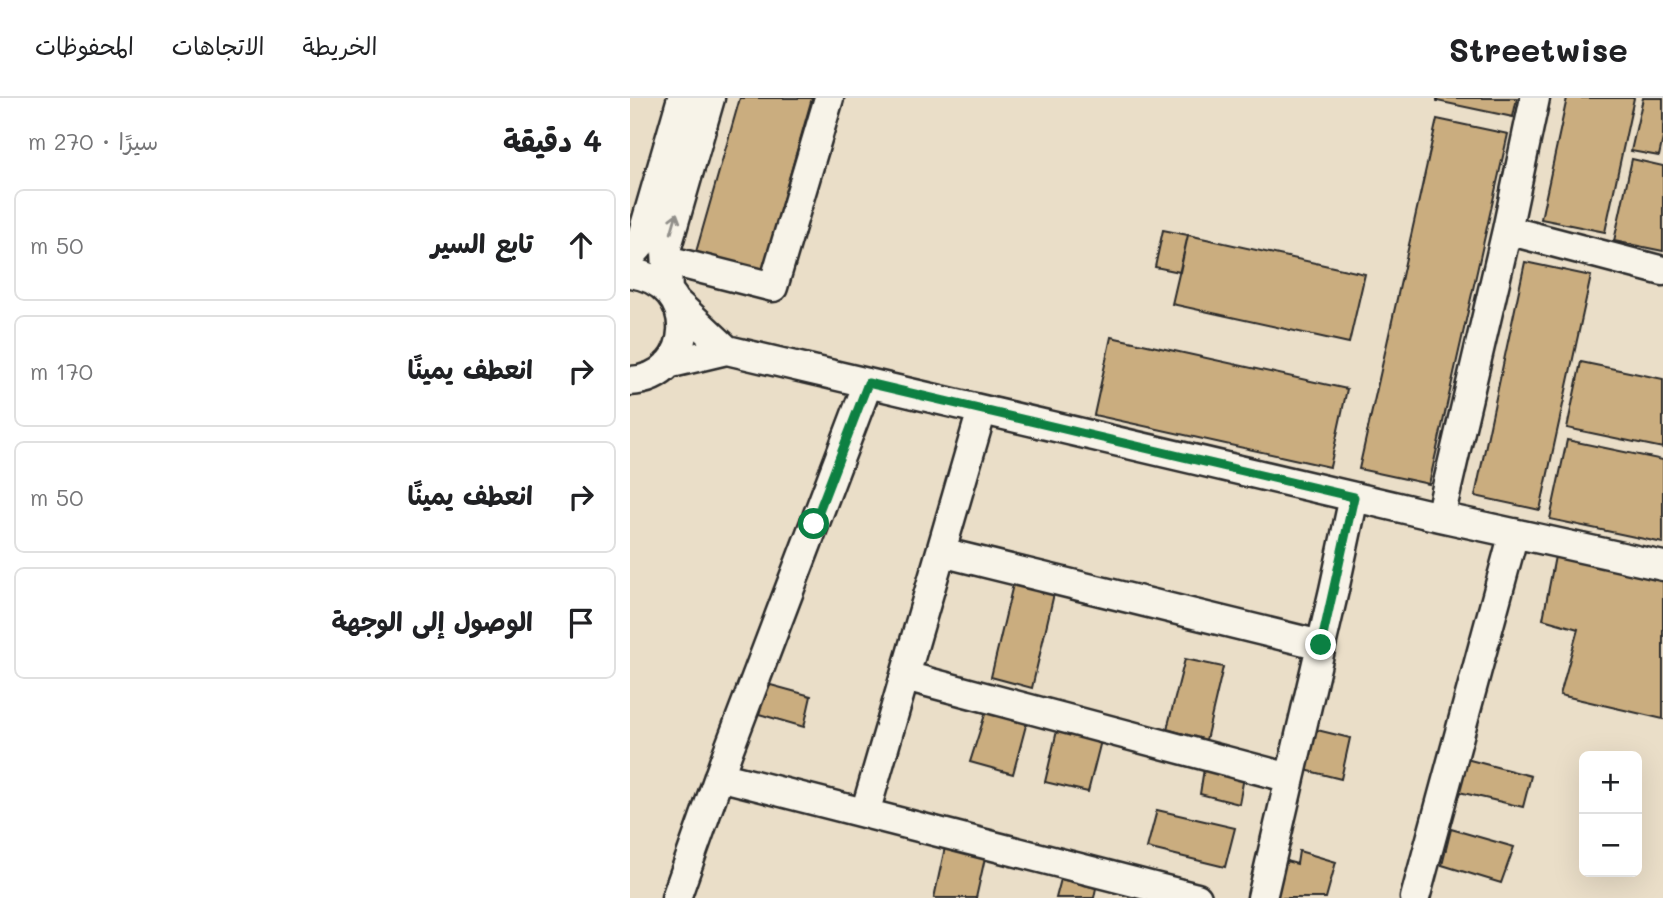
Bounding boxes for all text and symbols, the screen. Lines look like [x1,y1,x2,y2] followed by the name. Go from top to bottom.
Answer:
[1449,27,1628,70] text: Streetwise
[35,30,134,61] text: المحفوظات
[172,30,265,61] text: الاتجاهات
[303,30,377,61] text: الخريطة
[503,120,602,160] text: 4 دقيقة
[28,126,158,156] text: سيرًا · 270 m
[668,213,681,235] one-way arrow
[431,226,533,260] text: تابع السير
[562,226,600,264] icon: ahead
[30,230,83,260] text: 50 m
[408,352,533,386] text: انعطف يمينًا
[562,352,600,390] icon: right
[30,356,93,386] text: 170 m
[408,478,533,512] text: انعطف يمينًا
[562,478,600,516] icon: right
[30,482,83,512] text: 50 m
[798,508,829,539] route start
[331,604,533,638] text: الوصول إلى الوجهة
[562,604,600,642] icon: arrive
[1305,629,1336,660] route end
[1579,751,1642,877] map controls
[1579,751,1642,814] button: +
[1579,814,1642,877] button: −

